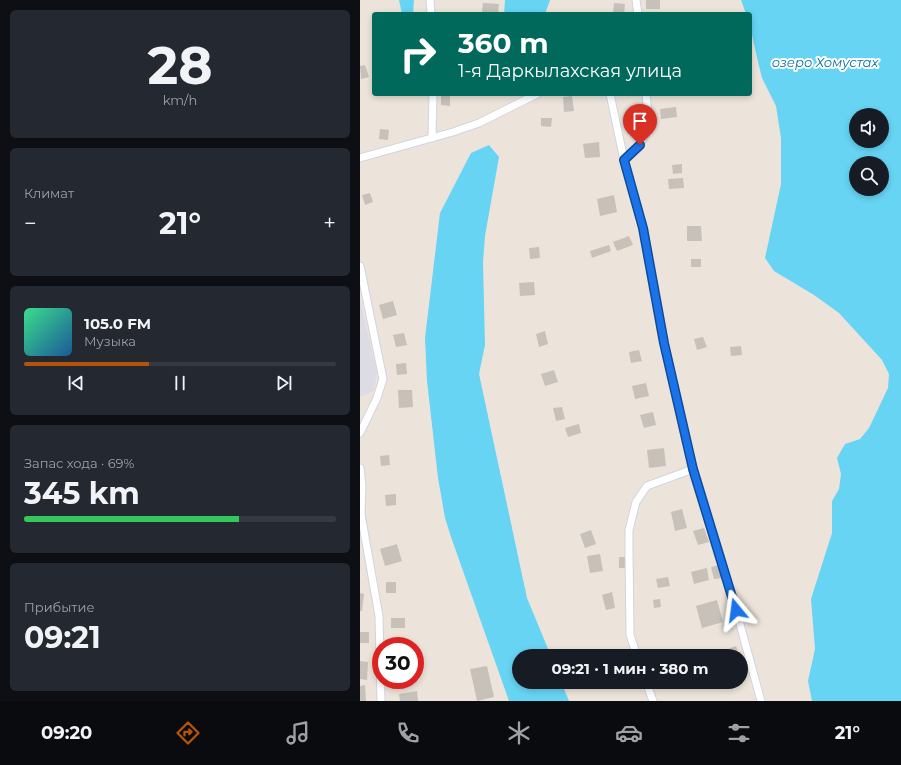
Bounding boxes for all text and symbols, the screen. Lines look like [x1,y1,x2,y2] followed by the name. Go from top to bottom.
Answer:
[458,26,549,60] text: 360 m
[392,28,444,80] icon: right
[147,34,213,97] text: 28
[772,54,880,70] water label: озеро Хомустах
[458,60,682,82] text: 1-я Даркылахская улица
[163,92,197,108] text: km/h
[623,104,657,145] pin
[849,108,889,196] map controls
[849,108,889,148] button: sound
[629,110,651,132] icon: arrive
[849,156,889,196] button: search
[24,185,74,201] text: Климат
[159,205,201,242] text: 21°
[24,210,37,237] text: −
[323,210,336,237] text: +
[84,314,151,333] text: 105.0 FM
[84,333,136,349] text: Музыка
[65,372,87,394] icon: previous
[169,372,191,394] icon: pause
[273,372,295,394] icon: next
[24,455,134,471] text: Запас хода · 69%
[24,475,140,512] text: 345 km
[715,589,757,631] position arrow
[24,599,95,615] text: Прибытие
[24,619,101,656] text: 09:21
[372,637,424,689] speed limit sign: 30
[552,659,708,678] text: 09:21 · 1 мин · 380 m
[174,719,202,747] icon: directions
[284,719,312,747] icon: music
[394,719,422,747] icon: phone
[505,719,533,747] icon: climate
[615,719,643,747] icon: car
[725,719,753,747] icon: filters
[41,722,92,744] text: 09:20
[835,722,860,744] text: 21°

